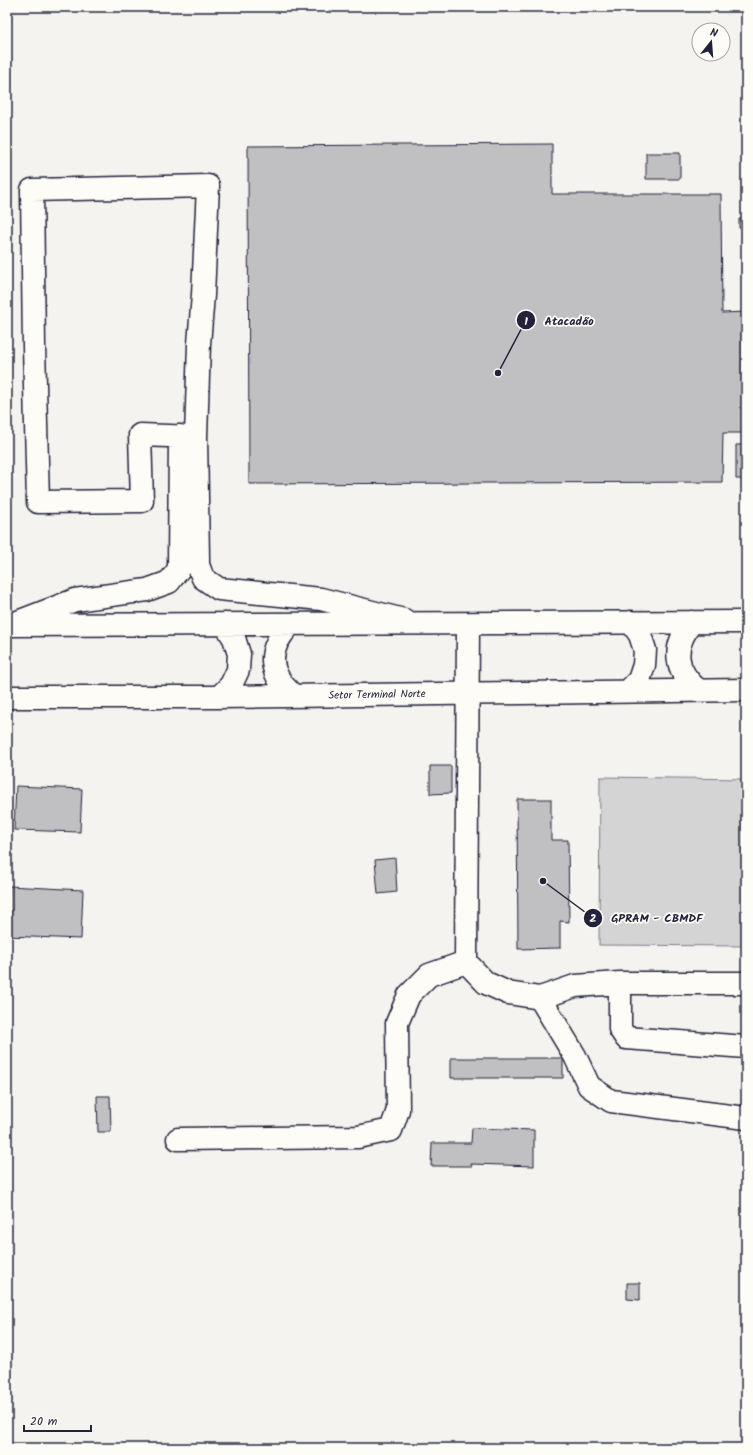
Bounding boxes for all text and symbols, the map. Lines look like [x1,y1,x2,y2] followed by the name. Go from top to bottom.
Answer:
[691,22,731,62] north arrow
[708,24,720,43] text: N
[516,308,601,332] callout: Atacadão
[524,312,528,331] text: 1
[544,312,594,331] text: Atacadão
[328,685,426,705] street label: Setor Terminal Norte
[583,906,711,930] callout: GPRAM - CBMDF
[590,909,597,928] text: 2
[611,909,704,928] text: GPRAM - CBMDF
[24,1407,91,1433] scale bar
[30,1412,58,1431] text: 20 m

